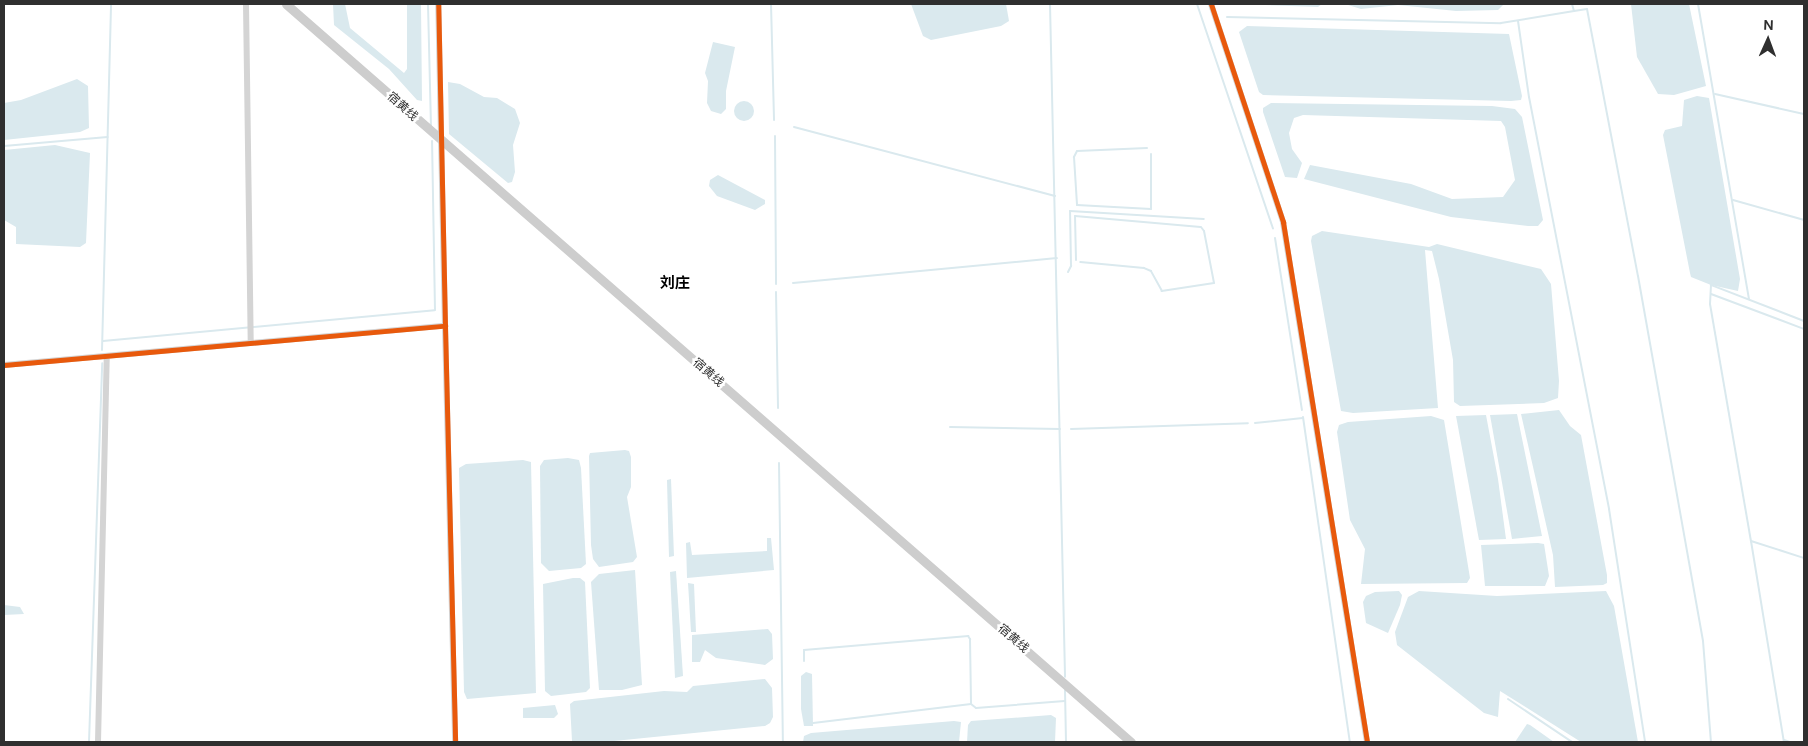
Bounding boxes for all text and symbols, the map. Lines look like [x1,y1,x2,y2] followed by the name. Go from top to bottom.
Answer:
[1743,15,1793,65] north arrow
[1763,16,1774,34] text: N
[384,90,420,124] street label: 宿黄线
[660,275,690,293] district label: 刘庄
[690,356,726,390] street label: 宿黄线
[995,622,1031,656] street label: 宿黄线

